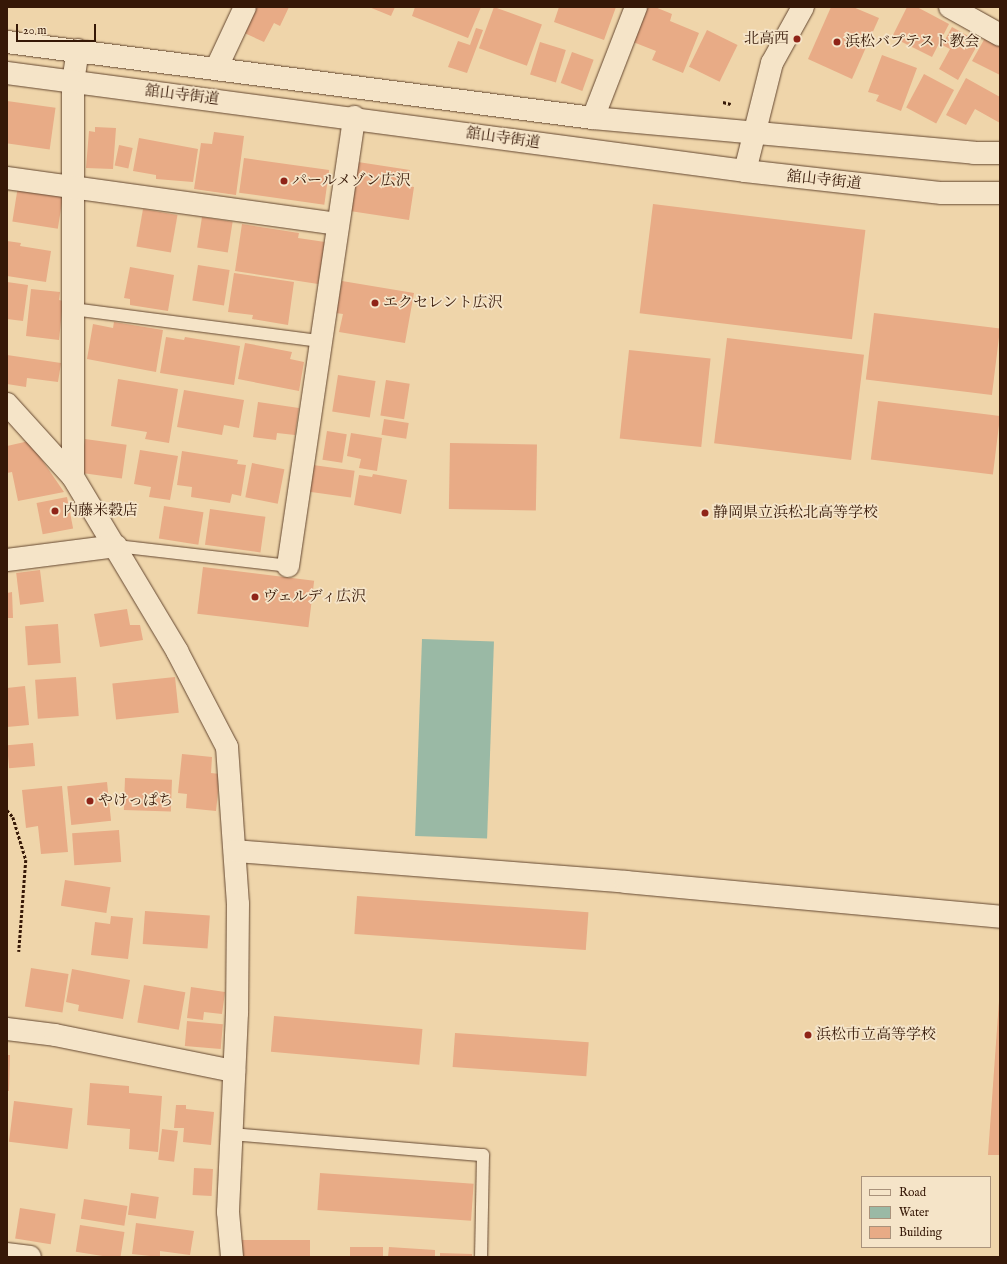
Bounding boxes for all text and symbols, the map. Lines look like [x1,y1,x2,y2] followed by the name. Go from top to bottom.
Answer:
[18,16,98,42] scale bar
[23,23,46,38] text: 20 m
[744,30,789,48] place label: 北高西
[845,33,980,51] place label: 浜松バプテスト教会
[792,34,802,44] marker: 北高西
[832,37,842,47] marker: 浜松バプテスト教会
[144,81,220,109] street label: 舘山寺街道
[465,124,541,152] street label: 舘山寺街道
[786,167,862,193] street label: 舘山寺街道
[292,172,412,190] place label: パールメゾン広沢
[279,176,289,186] marker: パールメゾン広沢
[383,294,503,312] place label: エクセレント広沢
[370,298,380,308] marker: エクセレント広沢
[63,502,138,520] place label: 内藤米穀店
[713,504,878,522] place label: 静岡県立浜松北高等学校
[50,506,60,516] marker: 内藤米穀店
[700,508,710,518] marker: 静岡県立浜松北高等学校
[263,588,368,606] place label: ヴェルディ広沢
[250,592,260,602] marker: ヴェルディ広沢
[98,792,173,810] place label: やけっぱち
[85,796,95,806] marker: やけっぱち
[816,1026,936,1044] place label: 浜松市立高等学校
[803,1030,813,1040] marker: 浜松市立高等学校
[861,1176,991,1248] legend
[899,1185,926,1200] text: Road
[899,1205,929,1220] text: Water
[899,1225,942,1240] text: Building

